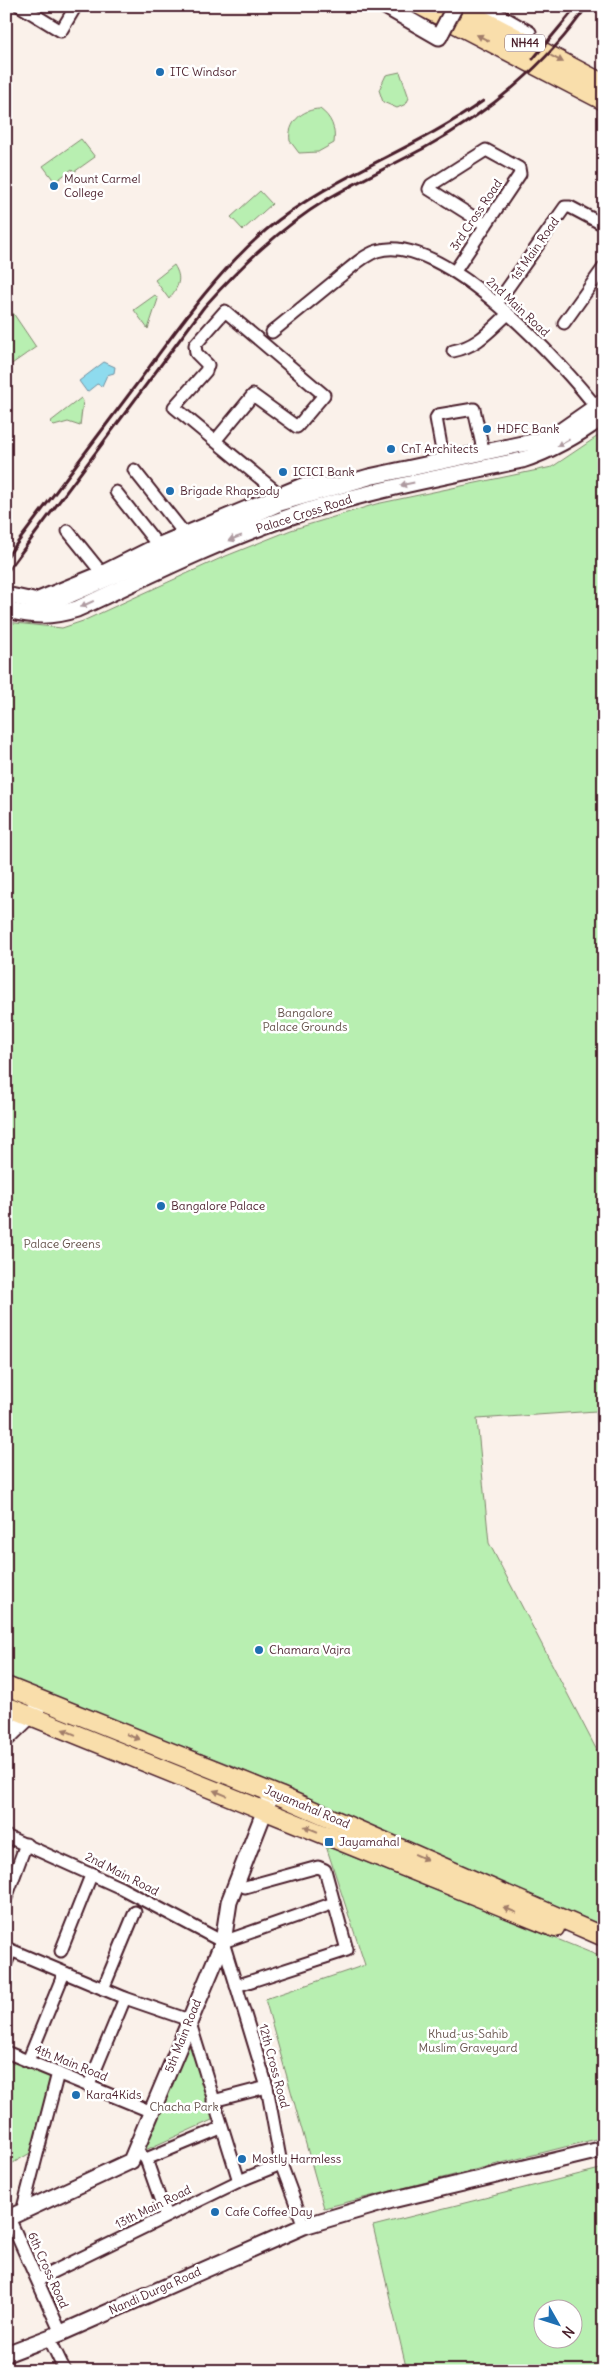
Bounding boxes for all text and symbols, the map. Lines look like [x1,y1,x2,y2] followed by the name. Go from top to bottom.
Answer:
[476,34,490,42] one-way arrow
[505,34,545,52] road number: NH44
[550,55,564,63] one-way arrow
[170,64,237,79] place label: ITC Windsor
[154,66,166,78] marker: ITC Windsor
[64,171,140,200] place label: Mount Carmel College
[446,176,505,253] street label: 3rd Cross Road
[48,180,60,192] marker: Mount Carmel College
[507,214,562,283] street label: 1st Main Road
[484,274,553,340] street label: 2nd Main Road
[497,421,559,436] place label: HDFC Bank
[481,423,493,435] marker: HDFC Bank
[556,439,571,447] one-way arrow
[401,441,478,456] place label: CnT Architects
[385,443,397,455] marker: CnT Architects
[293,464,355,479] place label: ICICI Bank
[277,466,289,478] marker: ICICI Bank
[399,480,414,488] one-way arrow
[180,483,280,498] place label: Brigade Rhapsody
[164,485,176,497] marker: Brigade Rhapsody
[254,491,354,536] street label: Palace Cross Road
[228,534,242,542] one-way arrow
[80,601,94,609] one-way arrow
[262,1005,348,1034] park label: Bangalore Palace Grounds
[171,1198,265,1213] place label: Bangalore Palace
[155,1200,167,1212] marker: Bangalore Palace
[23,1236,101,1251] park label: Palace Greens
[269,1642,351,1657] place label: Chamara Vajra
[253,1644,265,1656] marker: Chamara Vajra
[61,1728,76,1736] one-way arrow
[126,1733,141,1741] one-way arrow
[262,1782,352,1831] street label: Jayamahal Road
[212,1788,227,1796] one-way arrow
[303,1825,318,1833] one-way arrow
[339,1834,399,1849] place label: Jayamahal
[323,1836,335,1848] marker: Jayamahal
[83,1849,162,1899] street label: 2nd Main Road
[414,1853,428,1861] one-way arrow
[502,1906,517,1914] one-way arrow
[161,1997,204,2075] street label: 5th Main Road
[256,2022,293,2110] street label: 12th Cross Road
[419,2026,517,2055] park label: Khud-us-Sahib Muslim Graveyard
[32,2041,110,2084] street label: 4th Main Road
[86,2087,141,2102] place label: Kara4Kids
[70,2089,82,2101] marker: Kara4Kids
[149,2099,219,2114] park label: Chacha Park
[252,2151,341,2166] place label: Mostly Harmless
[236,2153,248,2165] marker: Mostly Harmless
[112,2182,193,2231] street label: 13th Main Road
[225,2204,313,2219] place label: Cafe Coffee Day
[209,2206,221,2218] marker: Cafe Coffee Day
[25,2229,72,2310] street label: 6th Cross Road
[106,2263,203,2318] street label: Nandi Durga Road
[532,2300,582,2350] north arrow
[558,2323,578,2342] text: N

